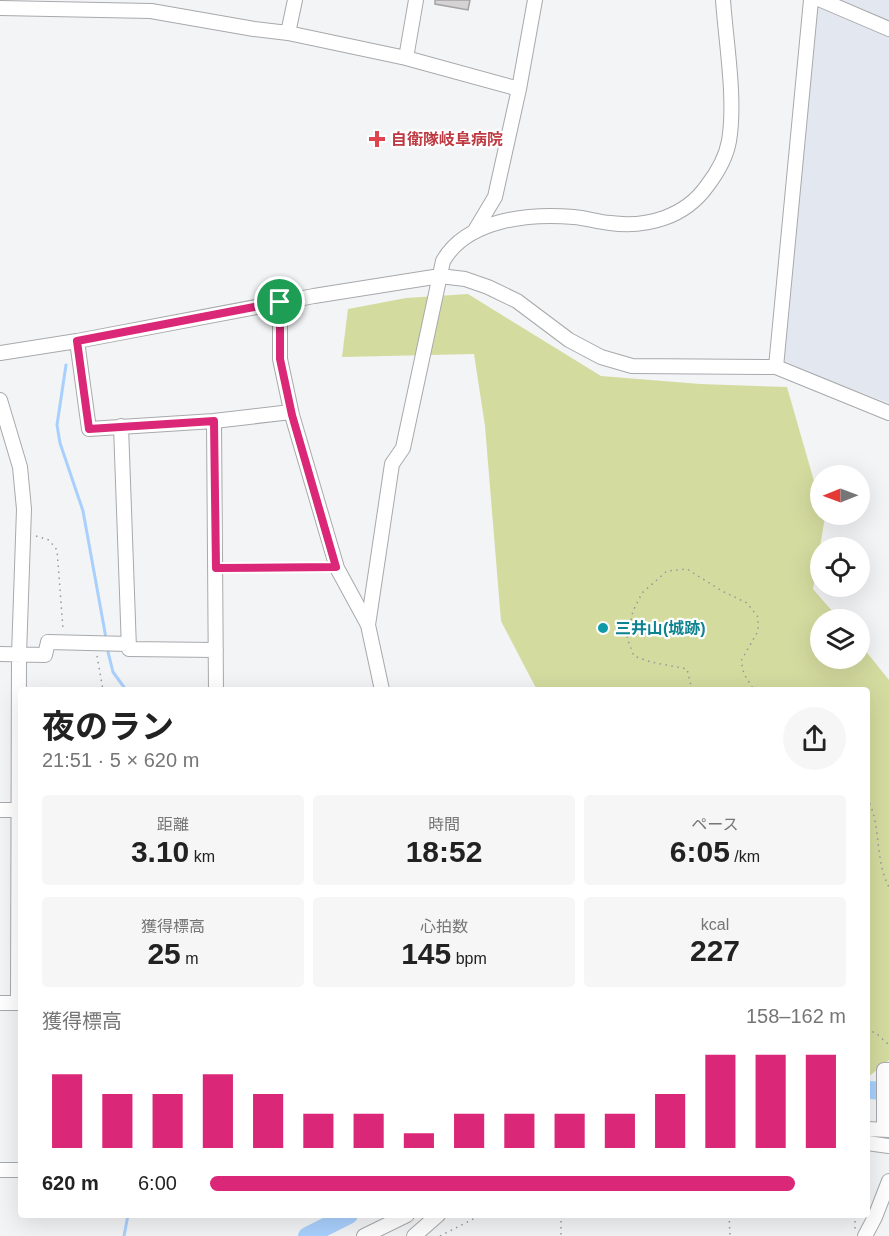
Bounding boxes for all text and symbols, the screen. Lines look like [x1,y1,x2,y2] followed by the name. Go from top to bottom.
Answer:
[368,130,386,148] marker: 自衛隊岐阜病院
[391,130,503,148] place label: 自衛隊岐阜病院
[254,276,305,327] pin
[263,285,296,318] icon: arrive
[810,465,870,525] north arrow
[810,465,870,669] map controls
[810,537,870,597] button: locate
[810,609,870,669] button: layers
[615,619,706,637] place label: 三井山(城跡)
[596,621,610,635] marker: 三井山(城跡)
[783,707,846,770] button: share
[42,708,174,745] text: 夜のラン
[42,749,199,771] text: 21:51 · 5 × 620 m
[157,816,189,833] text: 距離
[428,816,460,833] text: 時間
[691,816,739,833] text: ペース
[131,835,189,868] text: 3.10
[406,835,482,868] text: 18:52
[670,835,730,868] text: 6:05
[189,848,215,865] text: km
[730,848,760,865] text: /km
[701,916,729,933] text: kcal
[141,918,205,935] text: 獲得標高
[420,918,468,935] text: 心拍数
[690,934,740,967] text: 227
[147,937,181,970] text: 25
[401,937,451,970] text: 145
[181,950,199,967] text: m
[451,950,487,967] text: bpm
[746,1005,846,1027] text: 158–162 m
[42,1010,122,1032] text: 獲得標高
[42,1172,99,1194] text: 620 m
[138,1172,177,1194] text: 6:00

